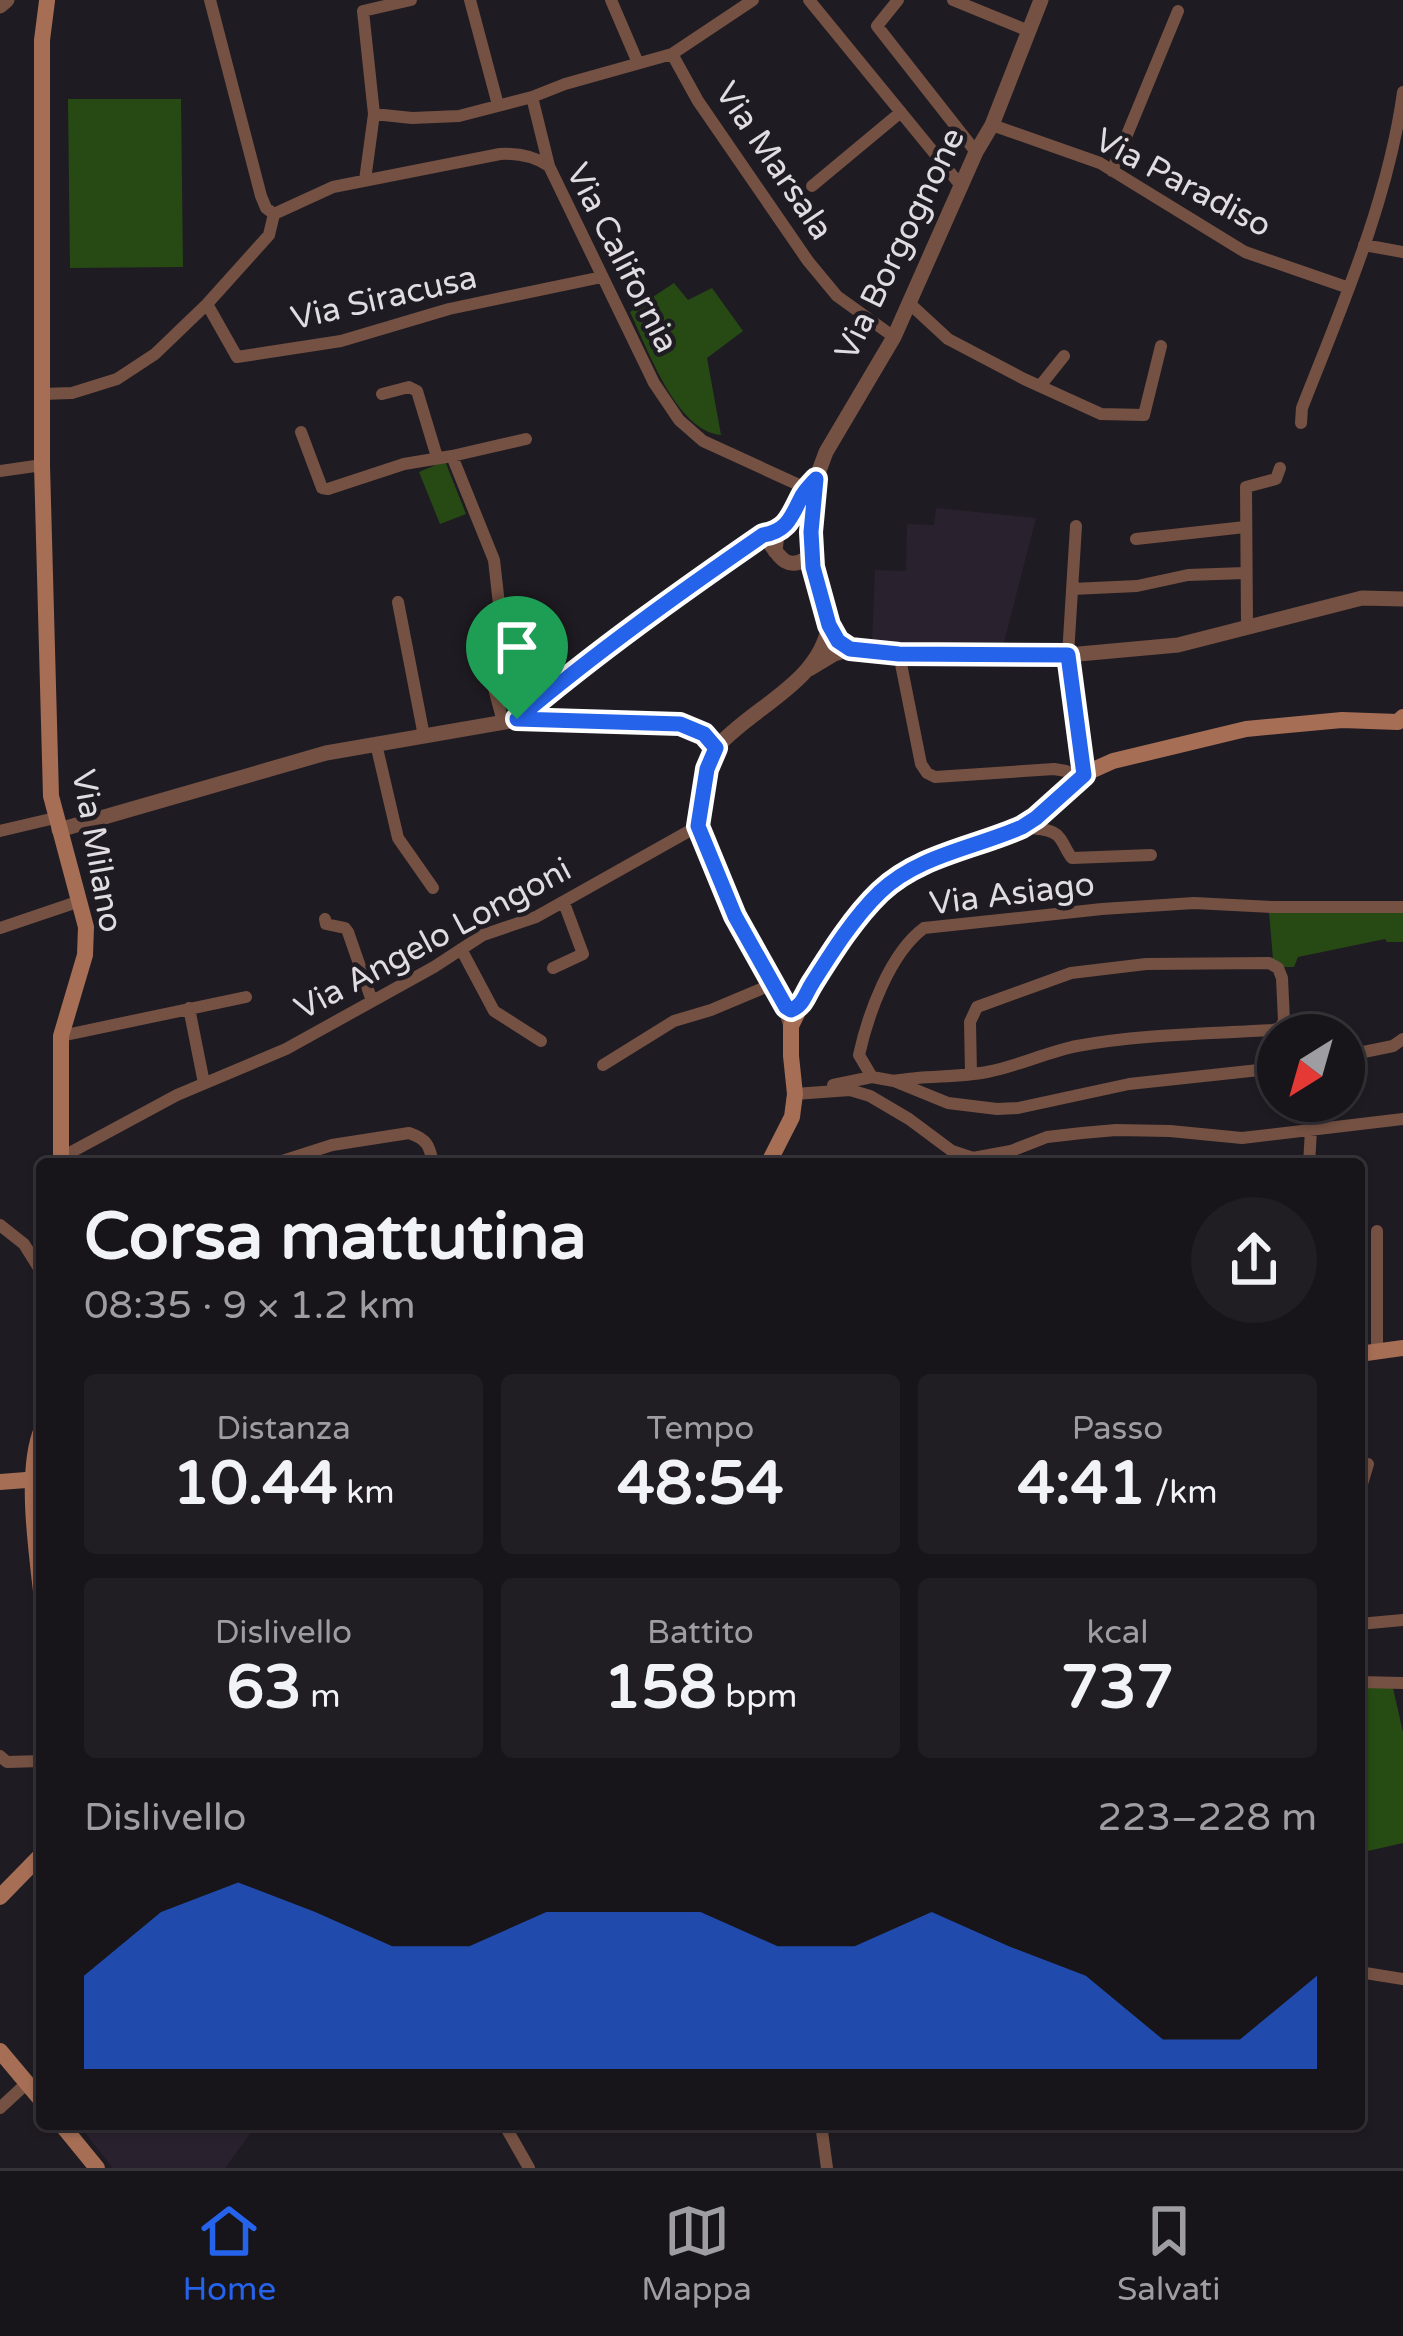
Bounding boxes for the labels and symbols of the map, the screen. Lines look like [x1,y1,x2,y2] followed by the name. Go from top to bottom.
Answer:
[707,75,841,247] street label: Via Marsala
[1088,120,1278,246] street label: Via Paradiso
[827,122,973,366] street label: Via Borgognone
[558,157,686,359] street label: Via California
[287,258,481,338] street label: Via Siracusa
[466,596,568,719] pin
[64,767,130,935] street label: Via Milano
[288,850,578,1028] street label: Via Angelo Longoni
[927,865,1097,923] street label: Via Asiago
[1257,1014,1365,1122] north arrow

